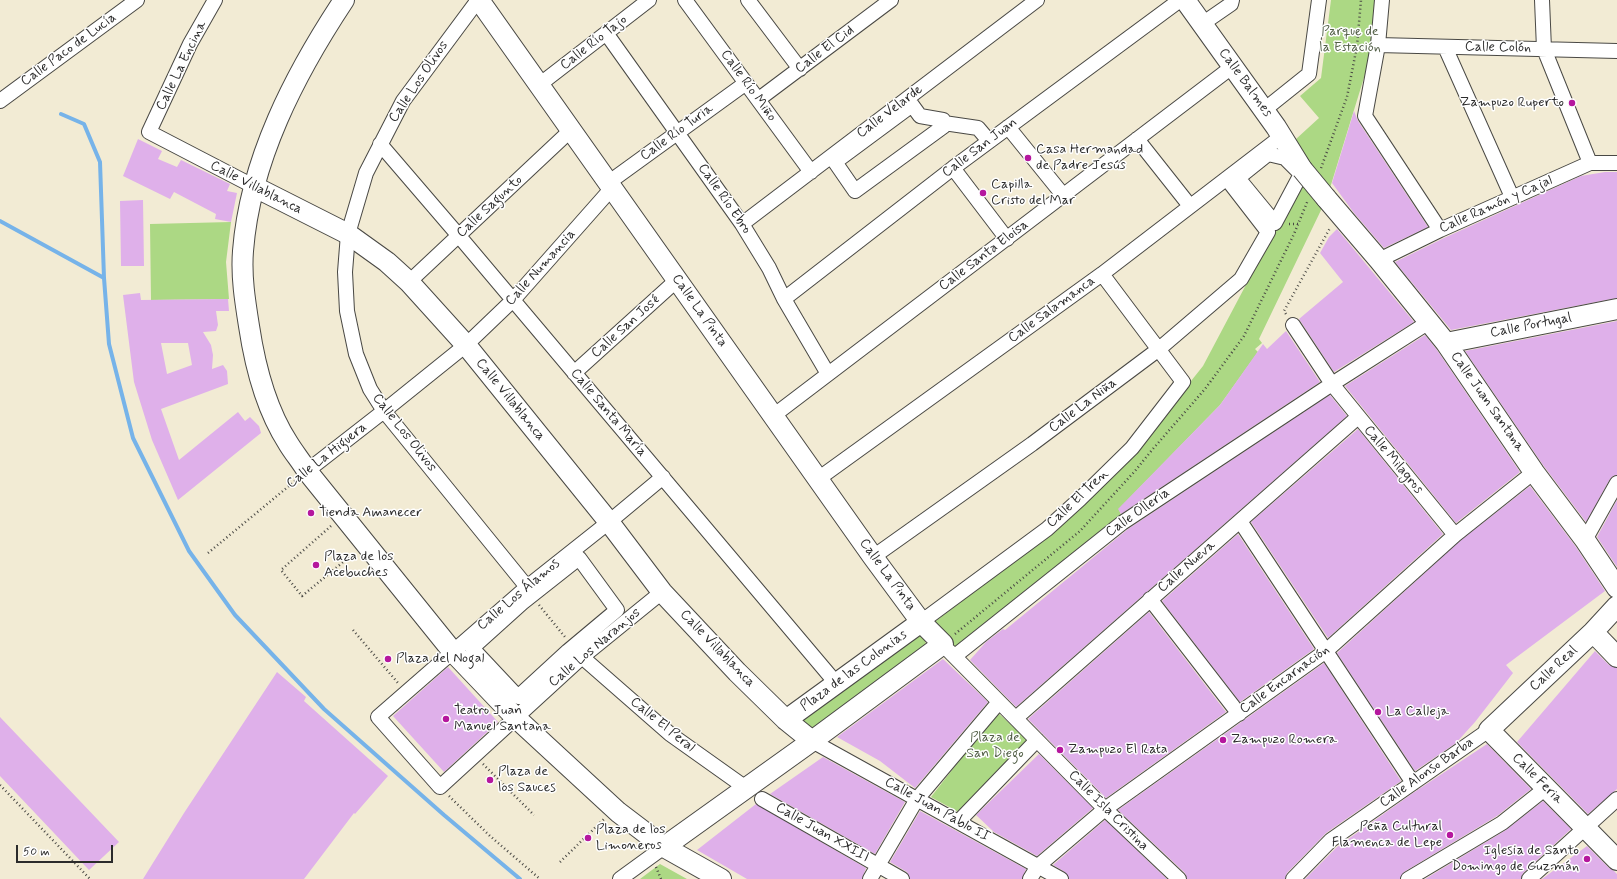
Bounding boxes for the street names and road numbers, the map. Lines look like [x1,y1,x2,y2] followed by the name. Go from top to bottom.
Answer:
[18,10,120,90] street label: Calle Paco de Lucía
[557,12,631,74] street label: Calle Río Tajo
[153,19,211,113] street label: Calle La Encina
[792,22,858,78] street label: Calle El Cid
[386,38,452,126] street label: Calle Los Olivos
[1465,39,1531,57] street label: Calle Colón
[1214,45,1276,121] street label: Calle Balmes
[716,47,780,125] street label: Calle Río Miño
[854,82,926,142] street label: Calle Velarde
[637,101,717,165] street label: Calle Río Turia
[939,114,1021,182] street label: Calle San Juan
[207,158,305,218] street label: Calle Villablanca
[694,161,754,237] street label: Calle Río Ebro
[454,172,526,242] street label: Calle Sagunto
[1437,172,1555,238] street label: Calle Ramón y Cajal
[936,217,1032,295] street label: Calle Santa Eloisa
[502,226,580,310] street label: Calle Numancia
[668,271,730,351] street label: Calle La Pinta
[1005,273,1099,347] street label: Calle Salamanca
[588,292,664,362] street label: Calle San José
[1489,310,1573,342] street label: Calle Portugal
[1446,349,1528,455] street label: Calle Juan Santana
[472,355,548,445] street label: Calle Villablanca
[566,366,650,460] street label: Calle Santa María
[1046,375,1120,437] street label: Calle La Niña
[368,390,440,476] street label: Calle Los Olivos
[283,419,371,493] street label: Calle La Higuera
[1360,422,1426,498] street label: Calle Milagros
[1044,466,1112,532] street label: Calle El Tren
[1103,485,1173,541] street label: Calle Ollería
[855,536,919,614] street label: Calle La Pinta
[1155,537,1219,597] street label: Calle Nueva
[474,555,564,635] street label: Calle Los Álamos
[546,605,644,691] street label: Calle Los Naranjos
[676,607,758,691] street label: Calle Villablanca
[797,627,911,715] street label: Plaza de las Colonias
[1237,642,1333,718] street label: Calle Encarnación
[1527,643,1581,695] street label: Calle Real
[626,694,698,756] street label: Calle El Peral
[1377,734,1477,812] street label: Calle Alonso Barba
[1508,750,1566,808] street label: Calle Feria
[1064,767,1152,855] street label: Calle Isla Cristina
[881,774,993,846] street label: Calle Juan Pablo II
[772,799,872,867] street label: Calle Juan XXIII

